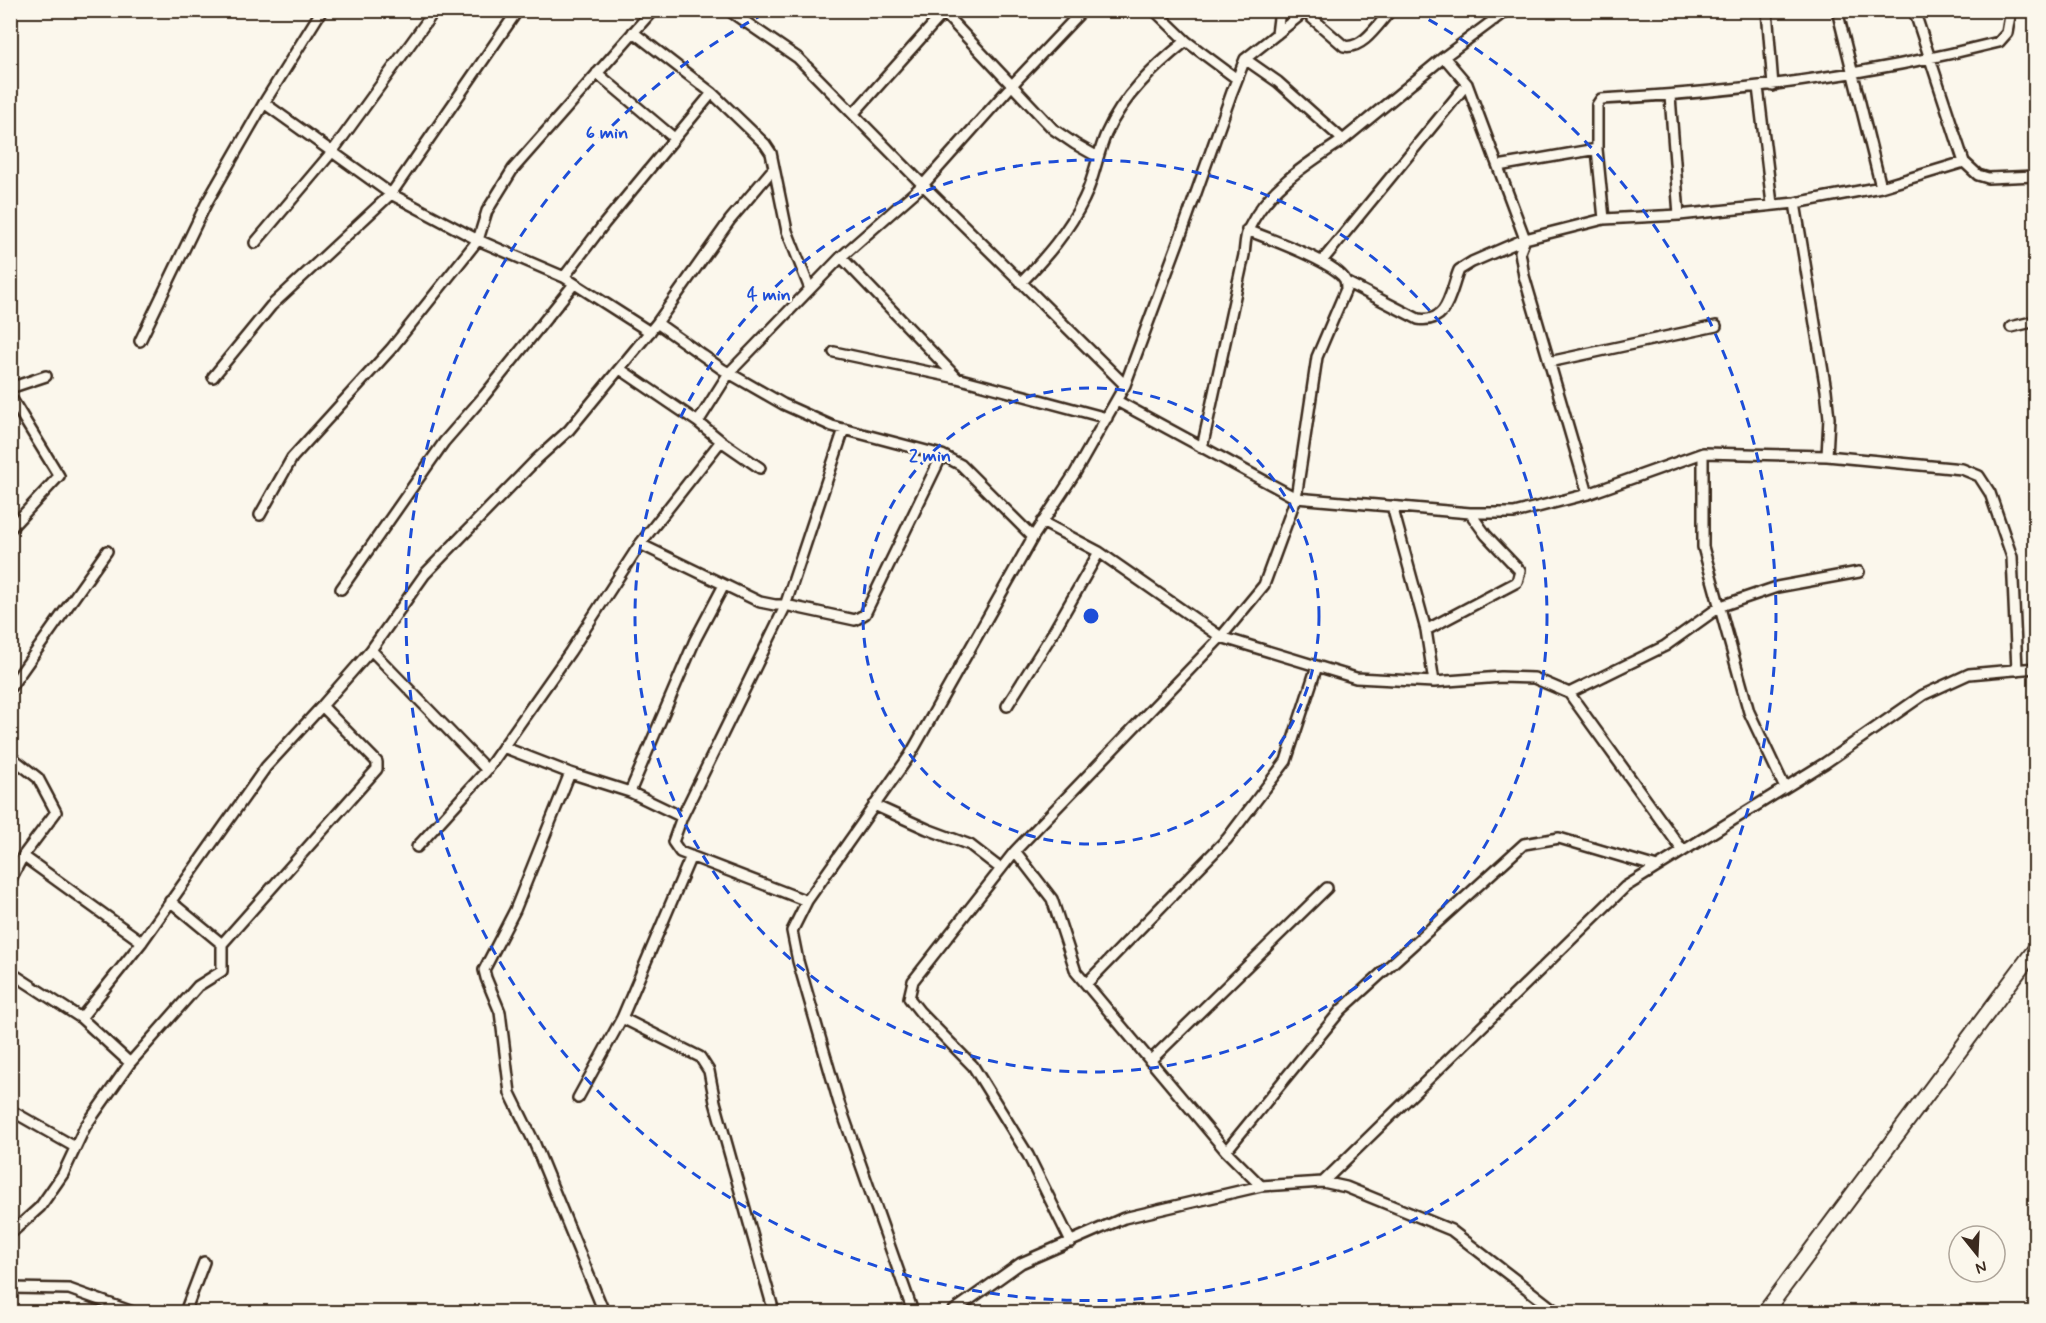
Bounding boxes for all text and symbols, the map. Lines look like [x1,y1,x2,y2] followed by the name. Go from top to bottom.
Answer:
[586,121,628,145] text: 6 min
[747,283,791,307] text: 4 min
[909,444,951,468] text: 2 min
[1081,606,1101,626] centre of rings
[1947,1224,2007,1284] north arrow
[1973,1255,1989,1278] text: N

